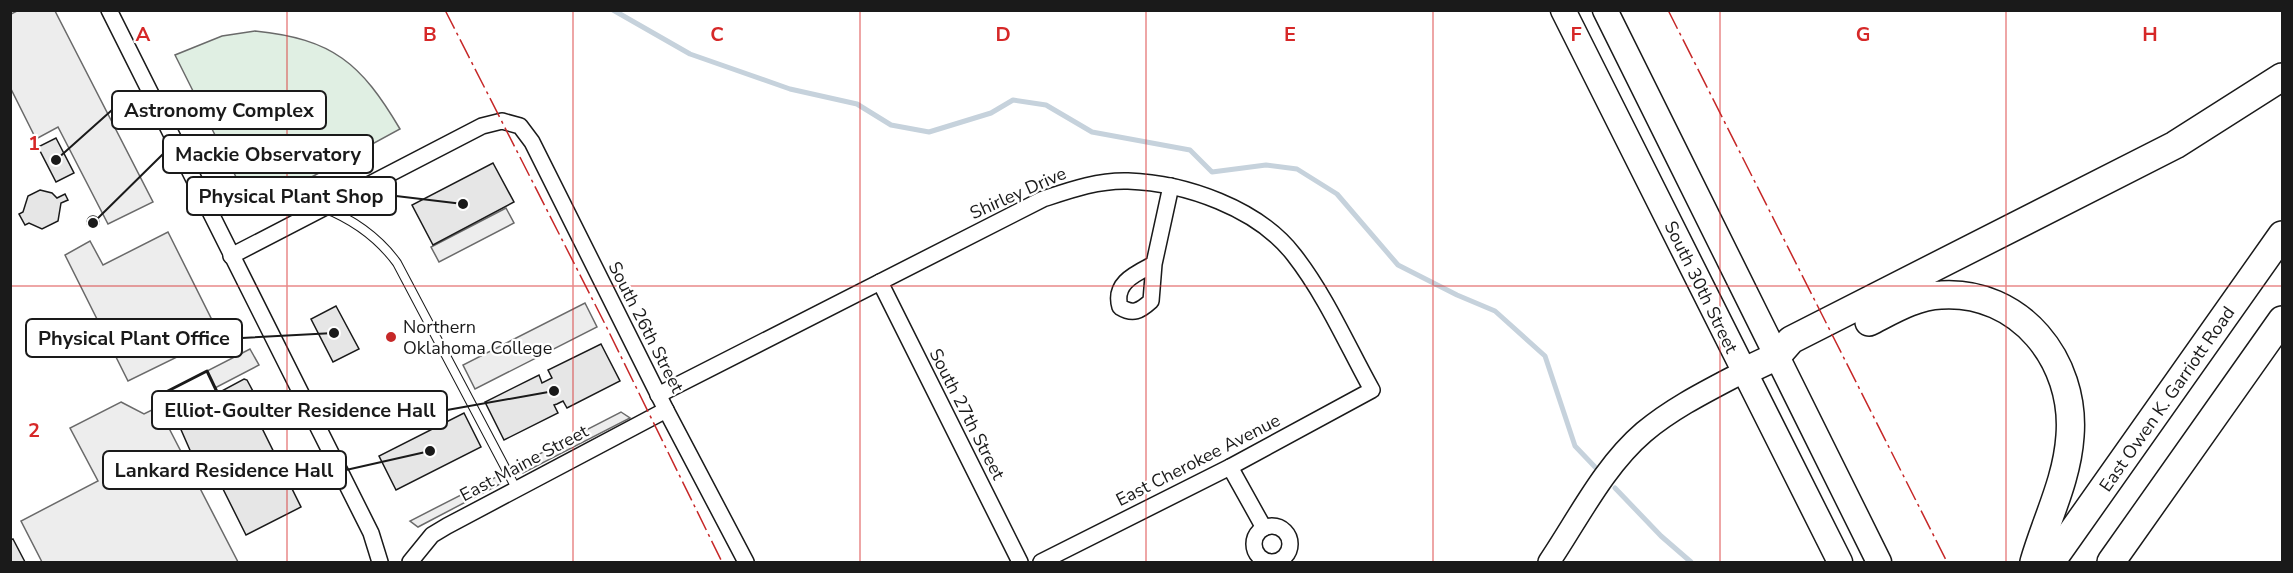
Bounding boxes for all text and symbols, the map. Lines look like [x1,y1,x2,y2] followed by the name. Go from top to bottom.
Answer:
[136,21,151,48] text: A
[423,21,437,48] text: B
[710,21,724,48] text: C
[995,21,1011,48] text: D
[1284,21,1296,48] text: E
[1570,21,1582,48] text: F
[1856,21,1870,48] text: G
[2142,21,2158,48] text: H
[112,91,326,129] callout: Astronomy Complex
[124,97,315,124] text: Astronomy Complex
[28,130,40,157] text: 1
[163,135,373,173] callout: Mackie Observatory
[175,141,361,168] text: Mackie Observatory
[966,161,1070,225] street label: Shirley Drive
[187,177,396,215] callout: Physical Plant Shop
[199,183,383,210] text: Physical Plant Shop
[1659,217,1744,358] street label: South 30th Street
[603,257,690,397] street label: South 26th Street
[2094,301,2240,497] street label: East Owen K. Garriott Road
[403,315,552,360] place label: Northern Oklahoma College
[26,319,242,357] callout: Physical Plant Office
[38,325,230,352] text: Physical Plant Office
[384,330,398,344] marker: Northern Oklahoma College
[924,344,1011,484] street label: South 27th Street
[152,391,447,429] callout: Elliot-Goulter Residence Hall
[164,397,436,424] text: Elliot-Goulter Residence Hall
[1112,408,1284,512] street label: East Cherokee Avenue
[28,417,40,444] text: 2
[456,419,593,507] street label: East Maine Street
[103,451,346,489] callout: Lankard Residence Hall
[115,457,334,484] text: Lankard Residence Hall

